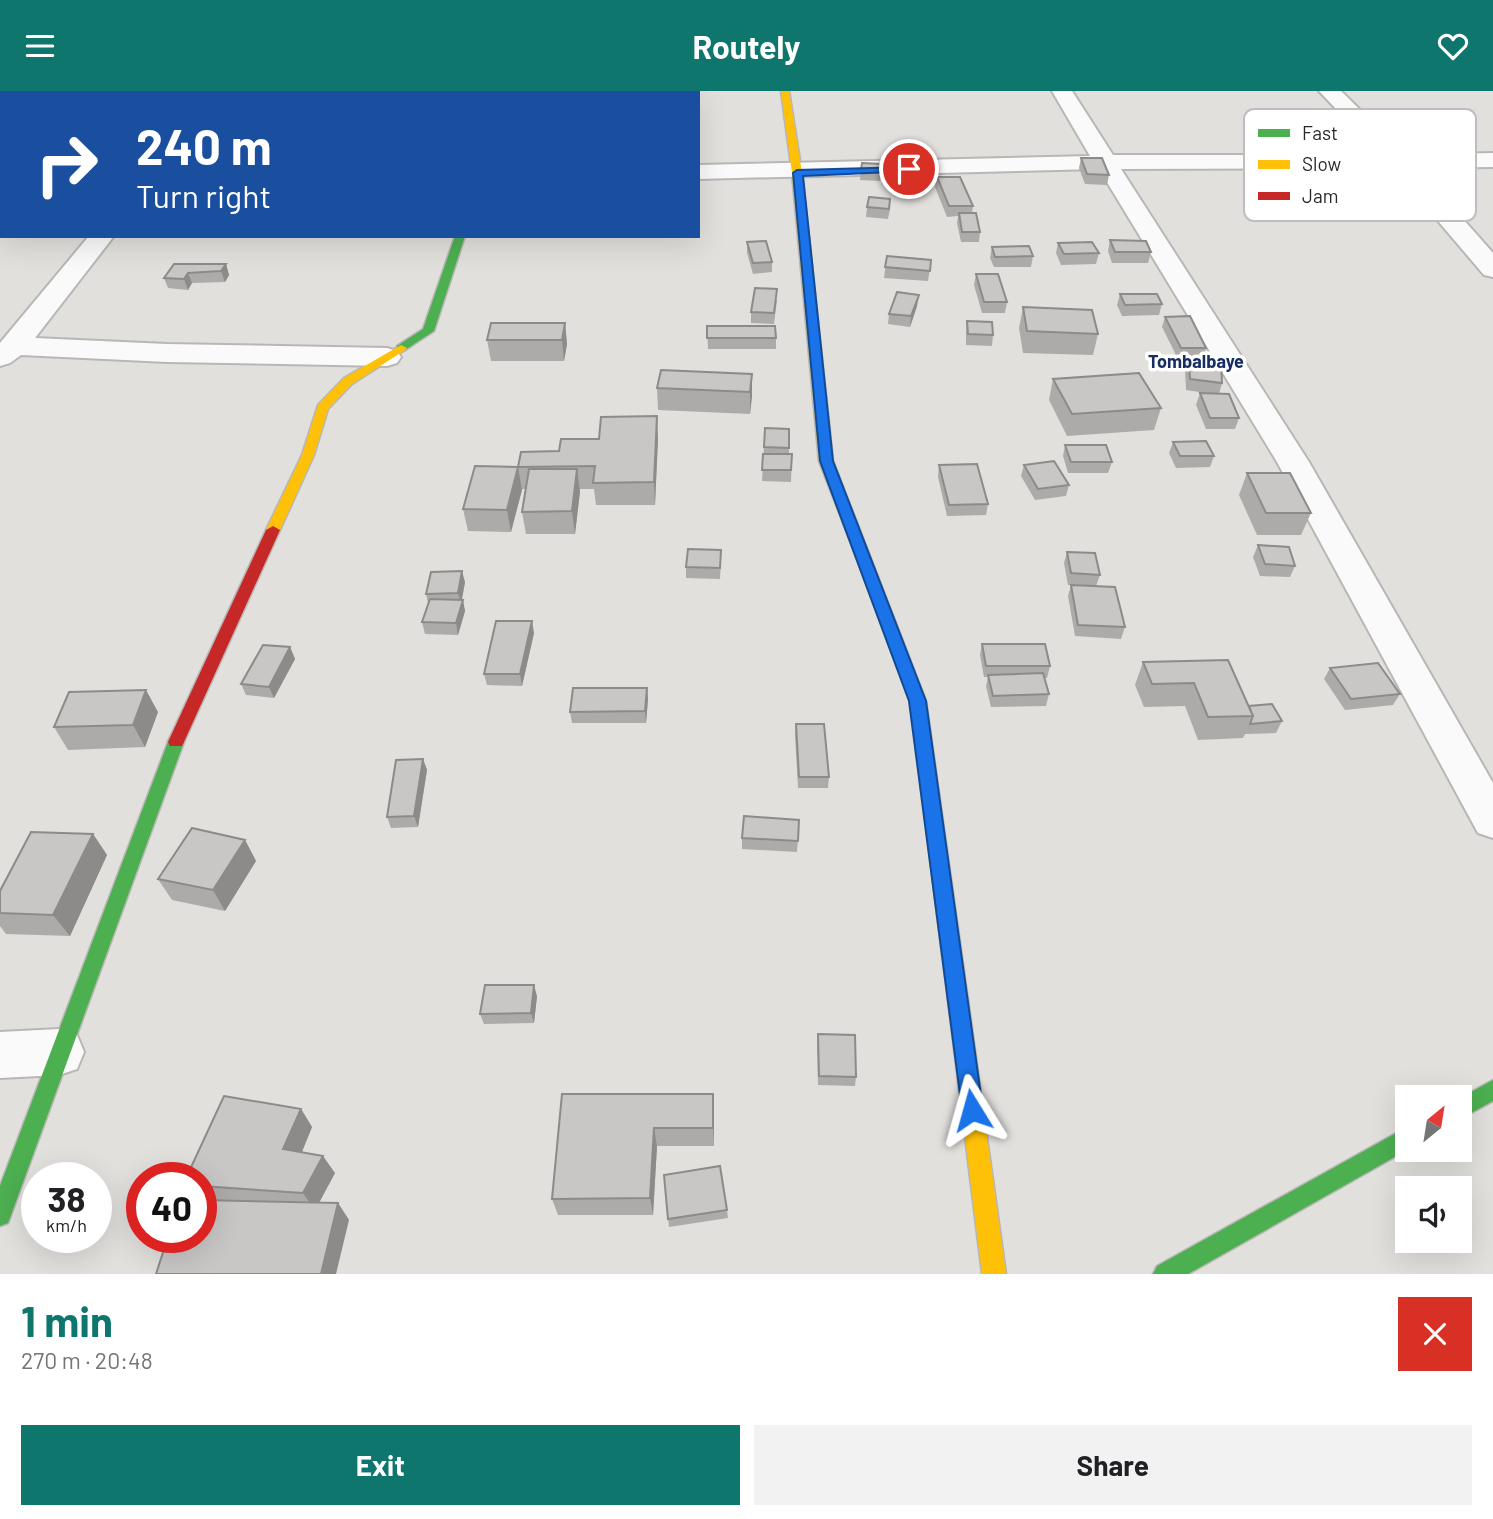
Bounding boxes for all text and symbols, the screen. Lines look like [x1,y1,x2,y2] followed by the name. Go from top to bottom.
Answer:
[21,27,59,65] icon: menu
[692,27,801,65] text: Routely
[1434,27,1472,65] icon: heart
[1244,109,1476,221] legend
[136,116,272,175] text: 240 m
[21,119,112,210] icon: right
[1302,121,1338,144] text: Fast
[879,139,939,199] pin
[890,150,928,188] icon: arrive
[1302,152,1341,175] text: Slow
[136,176,271,214] text: Turn right
[1302,184,1338,207] text: Jam
[1148,350,1244,372] district label: Tombalbaye
[935,1073,1009,1147] position arrow
[1395,1085,1472,1162] north arrow
[1395,1085,1472,1253] map controls
[126,1162,217,1253] speed limit sign: 40
[1395,1176,1472,1253] button: sound
[48,1177,85,1219] text: 38
[46,1214,87,1236] text: km/h
[21,1295,113,1345] text: 1 min
[1398,1297,1472,1371] button: close
[21,1346,153,1374] text: 270 m · 20:48
[21,1425,740,1505] button: Exit
[754,1425,1472,1505] button: Share

